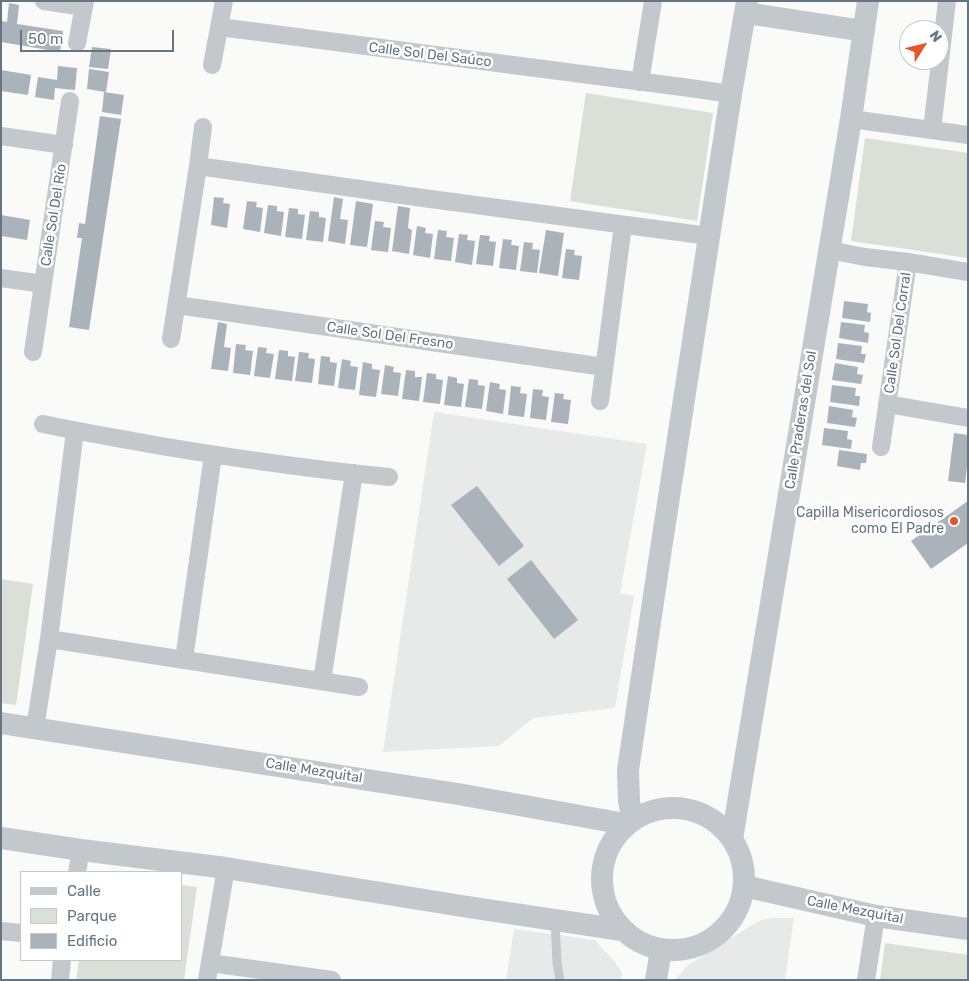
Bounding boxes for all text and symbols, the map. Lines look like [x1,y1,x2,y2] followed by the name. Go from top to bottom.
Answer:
[22,20,176,52] scale bar
[899,20,949,70] north arrow
[926,27,946,46] text: N
[28,30,63,48] text: 50 m
[368,39,492,71] street label: Calle Sol Del Saúco
[38,163,70,267] street label: Calle Sol Del Río
[881,271,915,395] street label: Calle Sol Del Corral
[326,319,454,353] street label: Calle Sol Del Fresno
[782,350,820,490] street label: Calle Praderas del Sol
[796,505,944,538] place label: Capilla Misericordiosos como El Padre
[948,515,960,527] marker: Capilla Misericordiosos como El Padre
[264,755,364,787] street label: Calle Mezquital
[20,871,182,961] legend
[67,882,101,900] text: Calle
[805,892,905,928] street label: Calle Mezquital
[67,907,117,925] text: Parque
[67,932,117,950] text: Edificio

